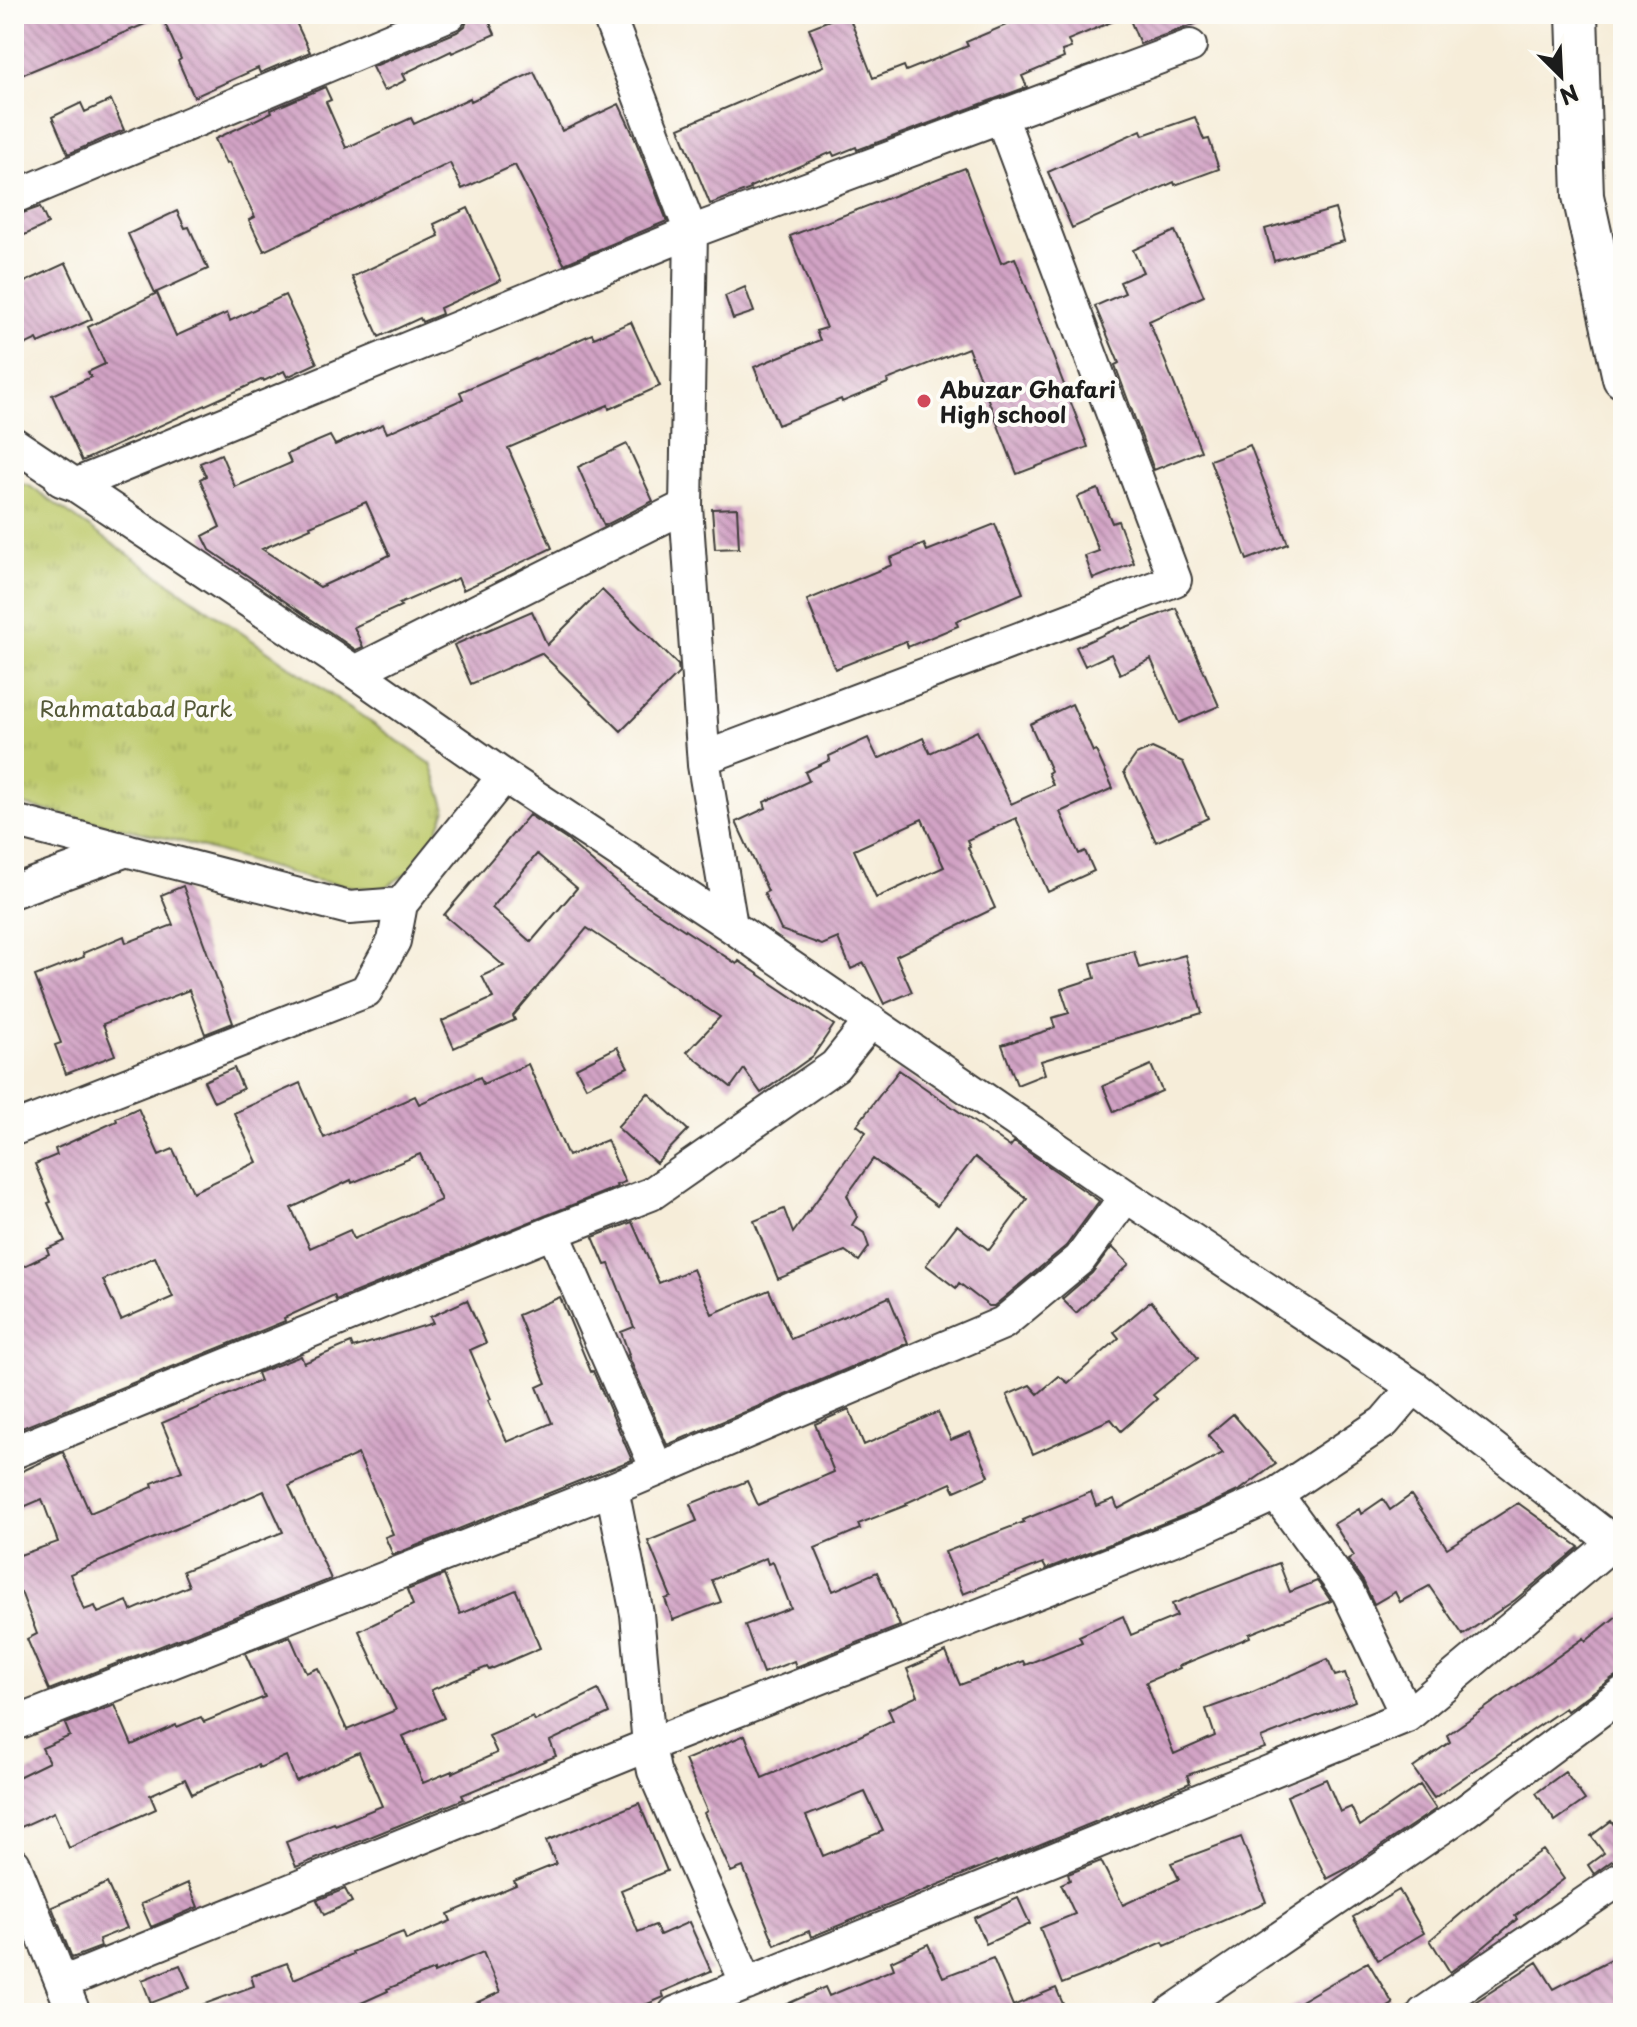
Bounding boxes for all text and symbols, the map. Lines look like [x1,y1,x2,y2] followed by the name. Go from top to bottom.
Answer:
[1521,36,1601,116] north arrow
[1555,77,1584,114] text: N
[939,372,1116,430] place label: Abuzar Ghafari High school
[915,392,933,410] marker: Abuzar Ghafari High school
[39,691,233,724] park label: Rahmatabad Park

